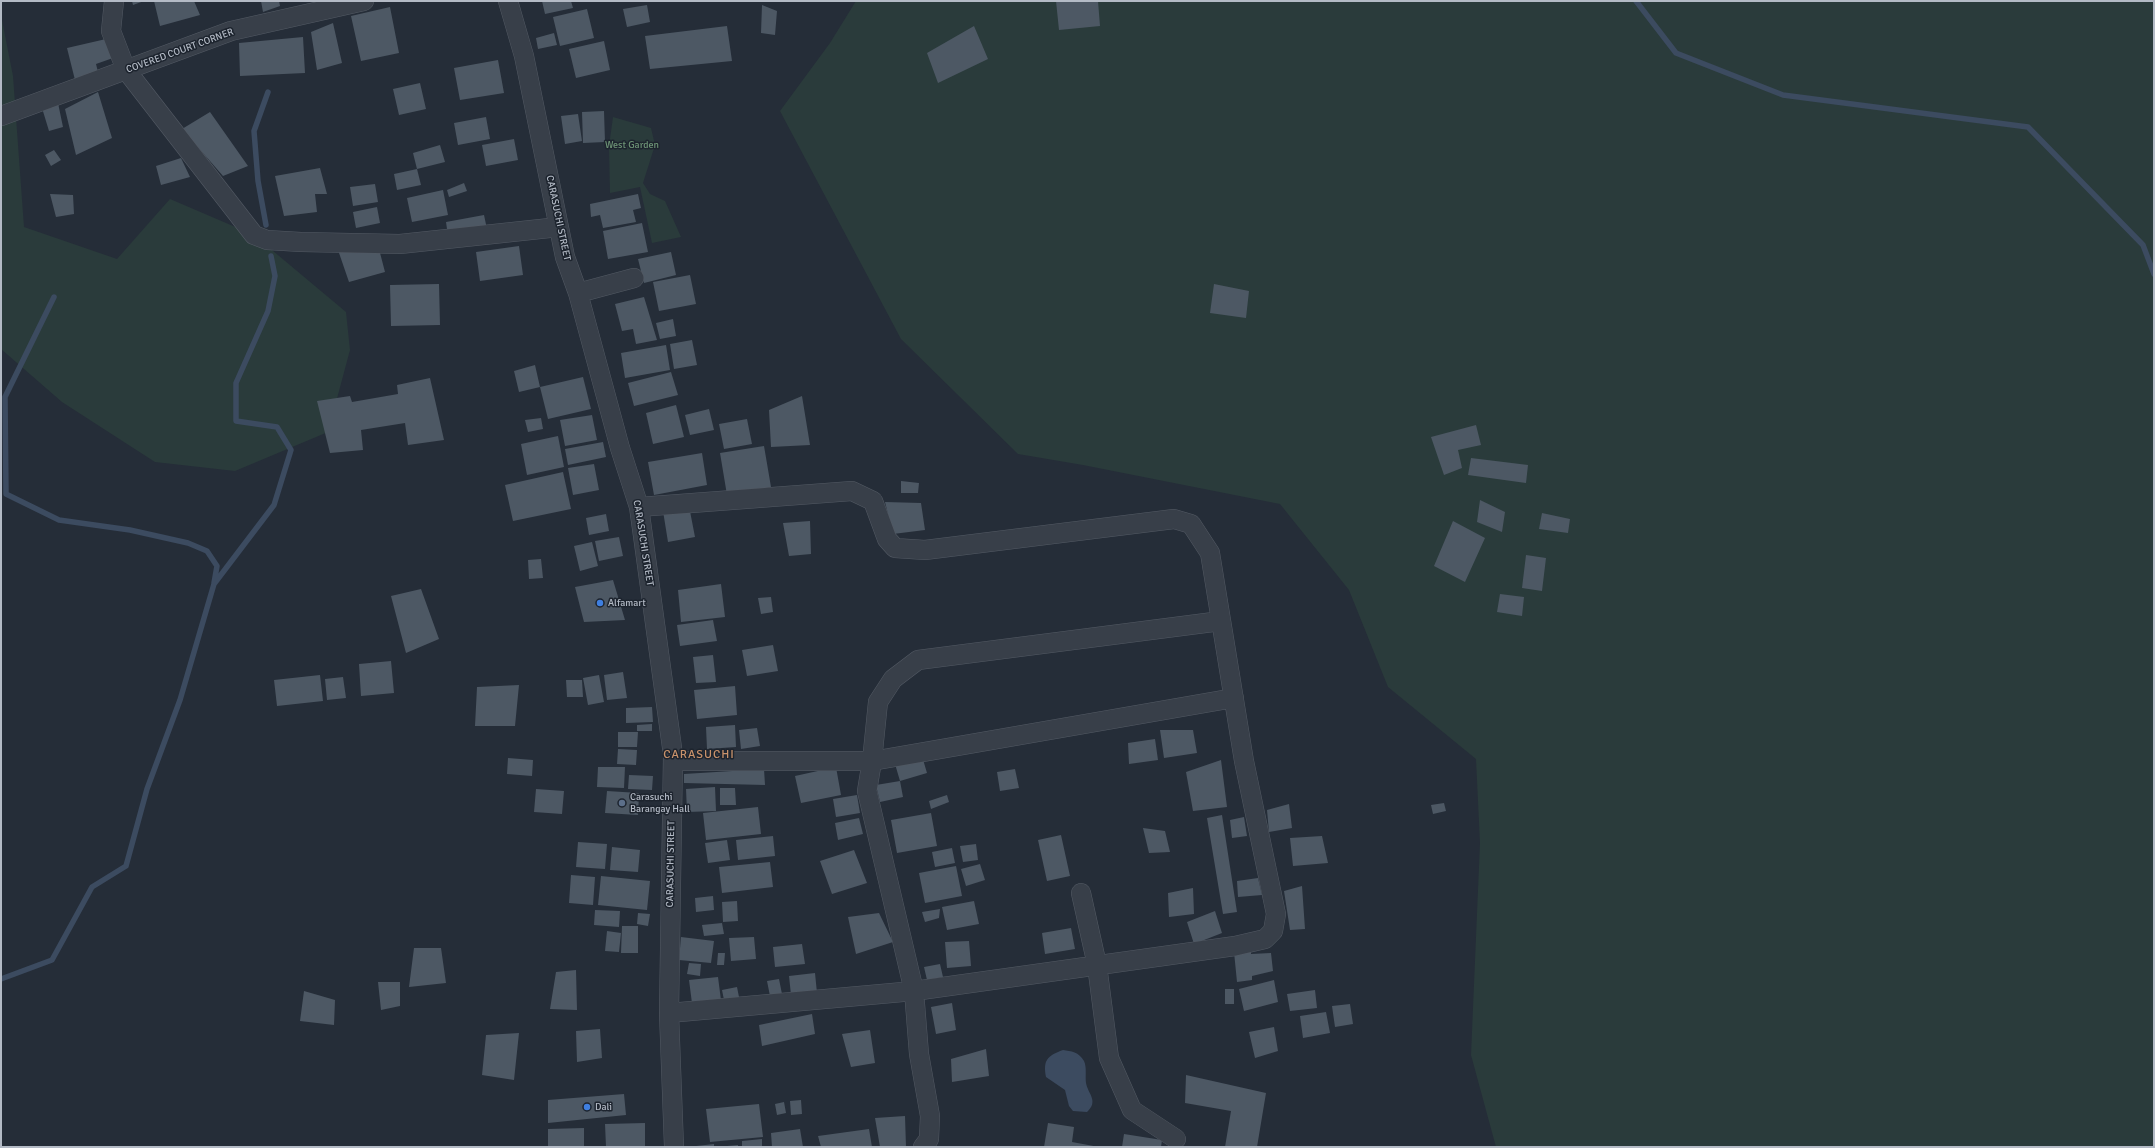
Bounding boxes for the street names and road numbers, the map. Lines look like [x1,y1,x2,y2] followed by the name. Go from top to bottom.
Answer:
[125,26,235,76] street label: COVERED COURT CORNER
[543,174,573,262] street label: CARASUCHI STREET
[630,499,656,587] street label: CARASUCHI STREET
[664,821,678,907] street label: CARASUCHI STREET

